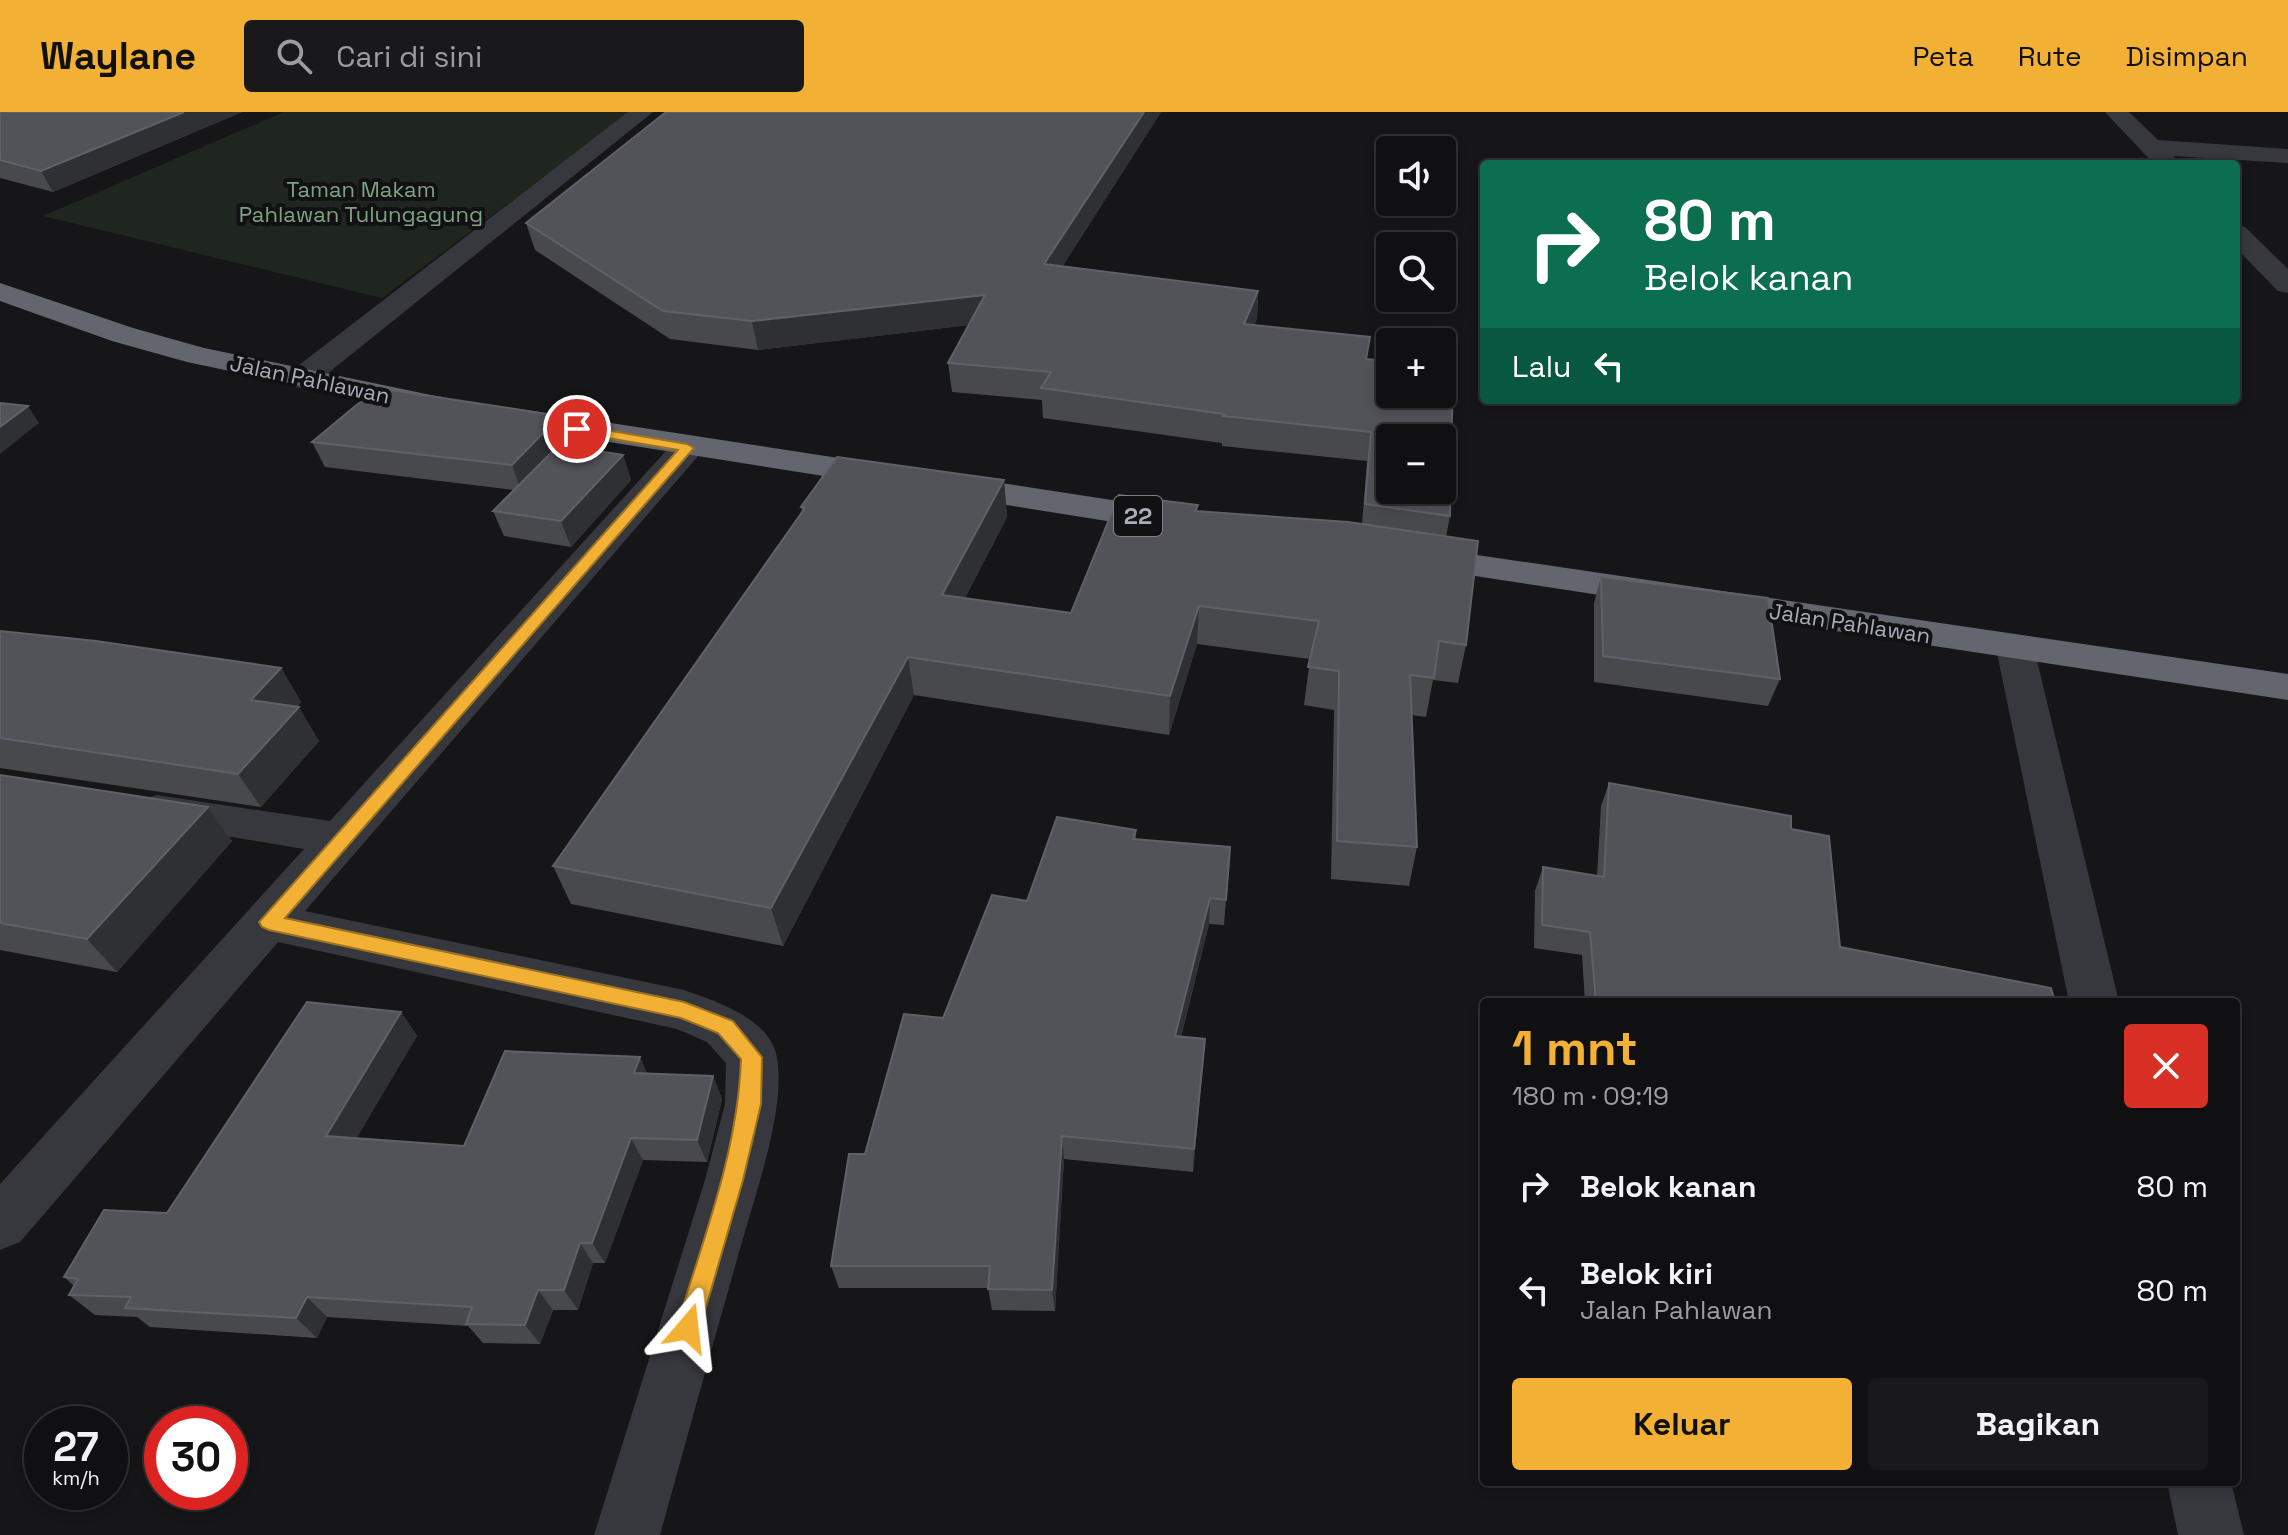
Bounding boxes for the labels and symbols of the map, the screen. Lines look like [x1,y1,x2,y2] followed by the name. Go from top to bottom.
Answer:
[239,175,483,228] park label: Taman Makam Pahlawan Tulungagung
[227,348,393,410] street label: Jalan Pahlawan
[543,395,611,463] pin
[1114,496,1162,536] road number: 22
[1767,596,1933,650] street label: Jalan Pahlawan
[646,1286,730,1370] position arrow
[144,1406,248,1510] speed limit sign: 30

